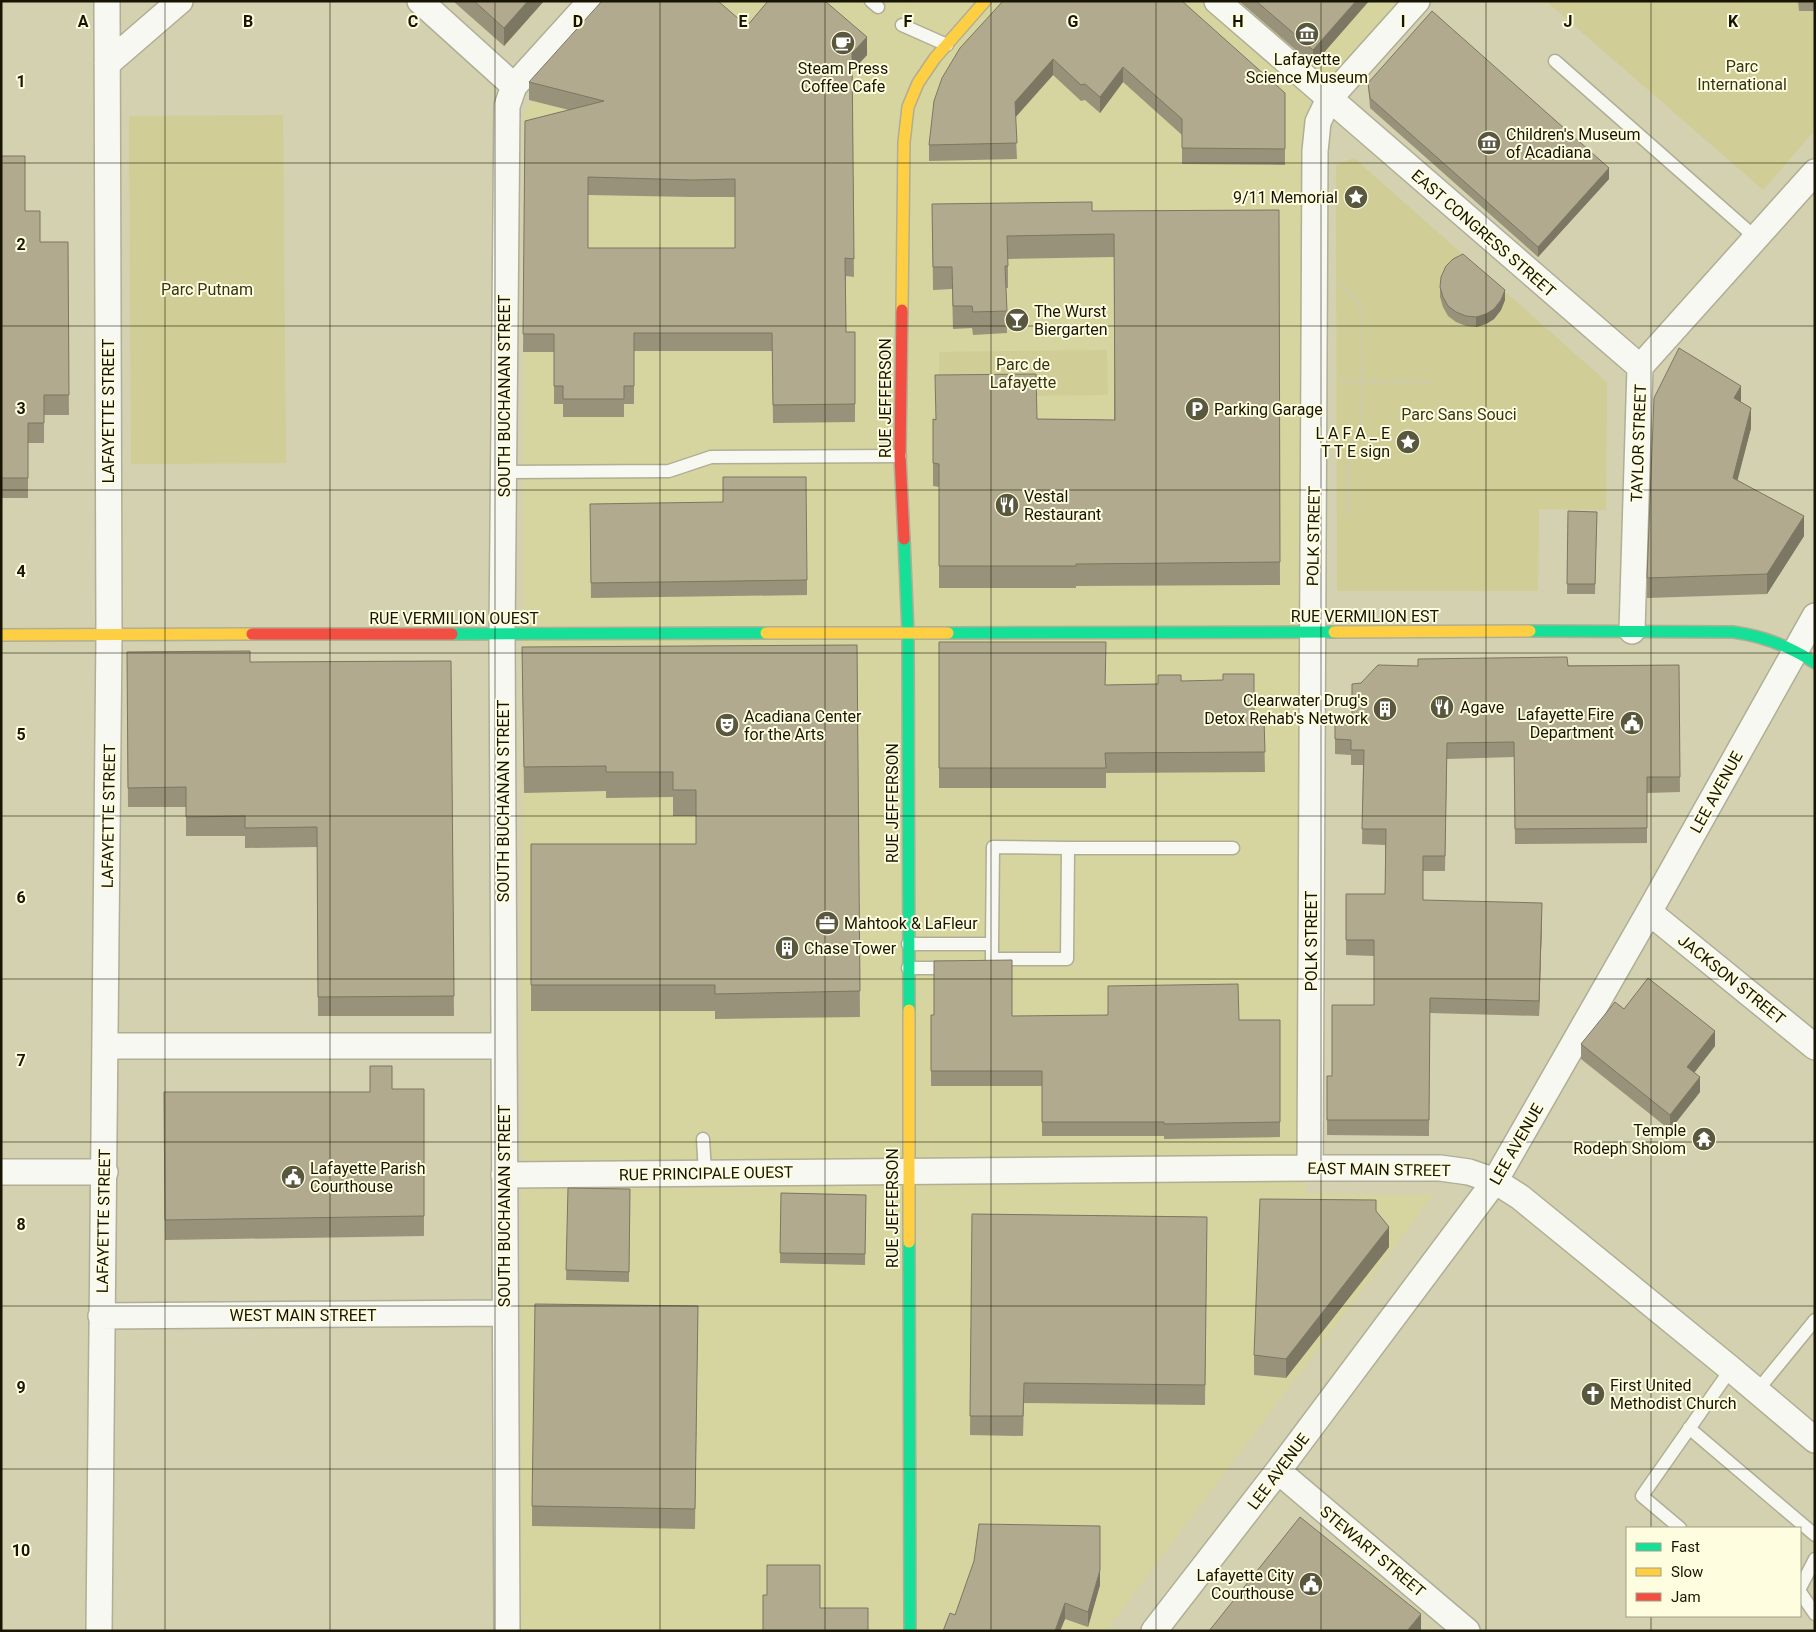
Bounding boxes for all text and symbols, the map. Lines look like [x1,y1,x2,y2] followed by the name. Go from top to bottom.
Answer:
[78,12,89,31] text: A
[243,12,253,31] text: B
[408,12,418,31] text: C
[573,12,583,31] text: D
[739,12,748,31] text: E
[904,12,913,31] text: F
[1068,12,1079,31] text: G
[1232,12,1244,31] text: H
[1401,12,1405,31] text: I
[1564,12,1572,31] text: J
[1728,12,1739,31] text: K
[1294,21,1320,47] museum icon: Lafayette Science Museum
[830,30,856,56] cafe icon: Steam Press Coffee Cafe
[1246,50,1368,87] place label: Lafayette Science Museum
[1697,57,1787,94] park label: Parc International
[798,59,888,96] place label: Steam Press Coffee Cafe
[16,72,26,91] text: 1
[1506,125,1641,162] place label: Children's Museum of Acadiana
[1476,130,1502,156] museum icon: Children's Museum of Acadiana
[1408,166,1560,301] street label: EAST CONGRESS STREET
[1343,184,1369,210] place icon: 9/11 Memorial
[1233,188,1338,207] place label: 9/11 Memorial
[16,235,26,254] text: 2
[161,280,253,299] park label: Parc Putnam
[495,294,514,497] street label: SOUTH BUCHANAN STREET
[1034,302,1108,339] place label: The Wurst Biergarten
[1004,307,1030,333] bar icon: The Wurst Biergarten
[99,338,118,483] street label: LAFAYETTE STREET
[876,338,895,458] street label: RUE JEFFERSON
[990,355,1056,392] park label: Parc de Lafayette
[1627,383,1650,502] street label: TAYLOR STREET
[1184,396,1210,422] parking icon: Parking Garage
[16,399,26,418] text: 3
[1214,400,1323,419] place label: Parking Garage
[1401,405,1517,424] park label: Parc Sans Souci
[1316,424,1390,461] place label: L A F A _ E T T E sign
[1395,429,1421,455] place icon: L A F A _ E T T E sign
[1303,485,1324,586] street label: POLK STREET
[1024,487,1101,524] place label: Vestal Restaurant
[994,492,1020,518] restaurant icon: Vestal Restaurant
[16,562,26,581] text: 4
[1291,607,1440,626] street label: RUE VERMILION EST
[369,609,539,628] street label: RUE VERMILION OUEST
[1204,691,1369,728] place label: Clearwater Drug's Detox Rehab's Network
[1429,694,1455,720] restaurant icon: Agave
[1372,696,1398,722] building icon: Clearwater Drug's Detox Rehab's Network
[1460,698,1504,717] place label: Agave
[494,699,513,902] street label: SOUTH BUCHANAN STREET
[1517,705,1614,742] place label: Lafayette Fire Department
[744,707,862,744] place label: Acadiana Center for the Arts
[1619,710,1645,736] public building icon: Lafayette Fire Department
[714,712,740,738] theatre icon: Acadiana Center for the Arts
[16,725,26,744] text: 5
[98,743,119,888] street label: LAFAYETTE STREET
[883,743,902,863] street label: RUE JEFFERSON
[1686,748,1747,837] street label: LEE AVENUE
[16,888,26,907] text: 6
[1302,890,1321,991] street label: POLK STREET
[814,910,840,936] office icon: Mahtook & LaFleur
[844,914,978,933] place label: Mahtook & LaFleur
[1674,930,1789,1029] street label: JACKSON STREET
[774,935,800,961] building icon: Chase Tower
[804,939,897,958] place label: Chase Tower
[16,1051,26,1070] text: 7
[1486,1100,1547,1188] street label: LEE AVENUE
[495,1104,514,1307] street label: SOUTH BUCHANAN STREET
[1573,1121,1686,1158] place label: Temple Rodeph Sholom
[1691,1126,1717,1152] temple icon: Temple Rodeph Sholom
[93,1148,114,1293] street label: LAFAYETTE STREET
[883,1148,902,1268] street label: RUE JEFFERSON
[310,1159,425,1196] place label: Lafayette Parish Courthouse
[1307,1159,1451,1180] street label: EAST MAIN STREET
[619,1162,794,1185] street label: RUE PRINCIPALE OUEST
[280,1164,306,1190] public building icon: Lafayette Parish Courthouse
[16,1215,26,1234] text: 8
[229,1306,377,1325] street label: WEST MAIN STREET
[1610,1376,1737,1413] place label: First United Methodist Church
[16,1378,26,1397] text: 9
[1580,1381,1606,1407] church icon: First United Methodist Church
[1244,1429,1313,1513] street label: LEE AVENUE
[1316,1502,1430,1601] street label: STEWART STREET
[1626,1527,1801,1617] legend
[1671,1538,1700,1556] text: Fast
[12,1541,30,1560] text: 10
[1671,1563,1703,1581] text: Slow
[1197,1566,1294,1603] place label: Lafayette City Courthouse
[1298,1571,1324,1597] public building icon: Lafayette City Courthouse
[1671,1588,1701,1606] text: Jam

